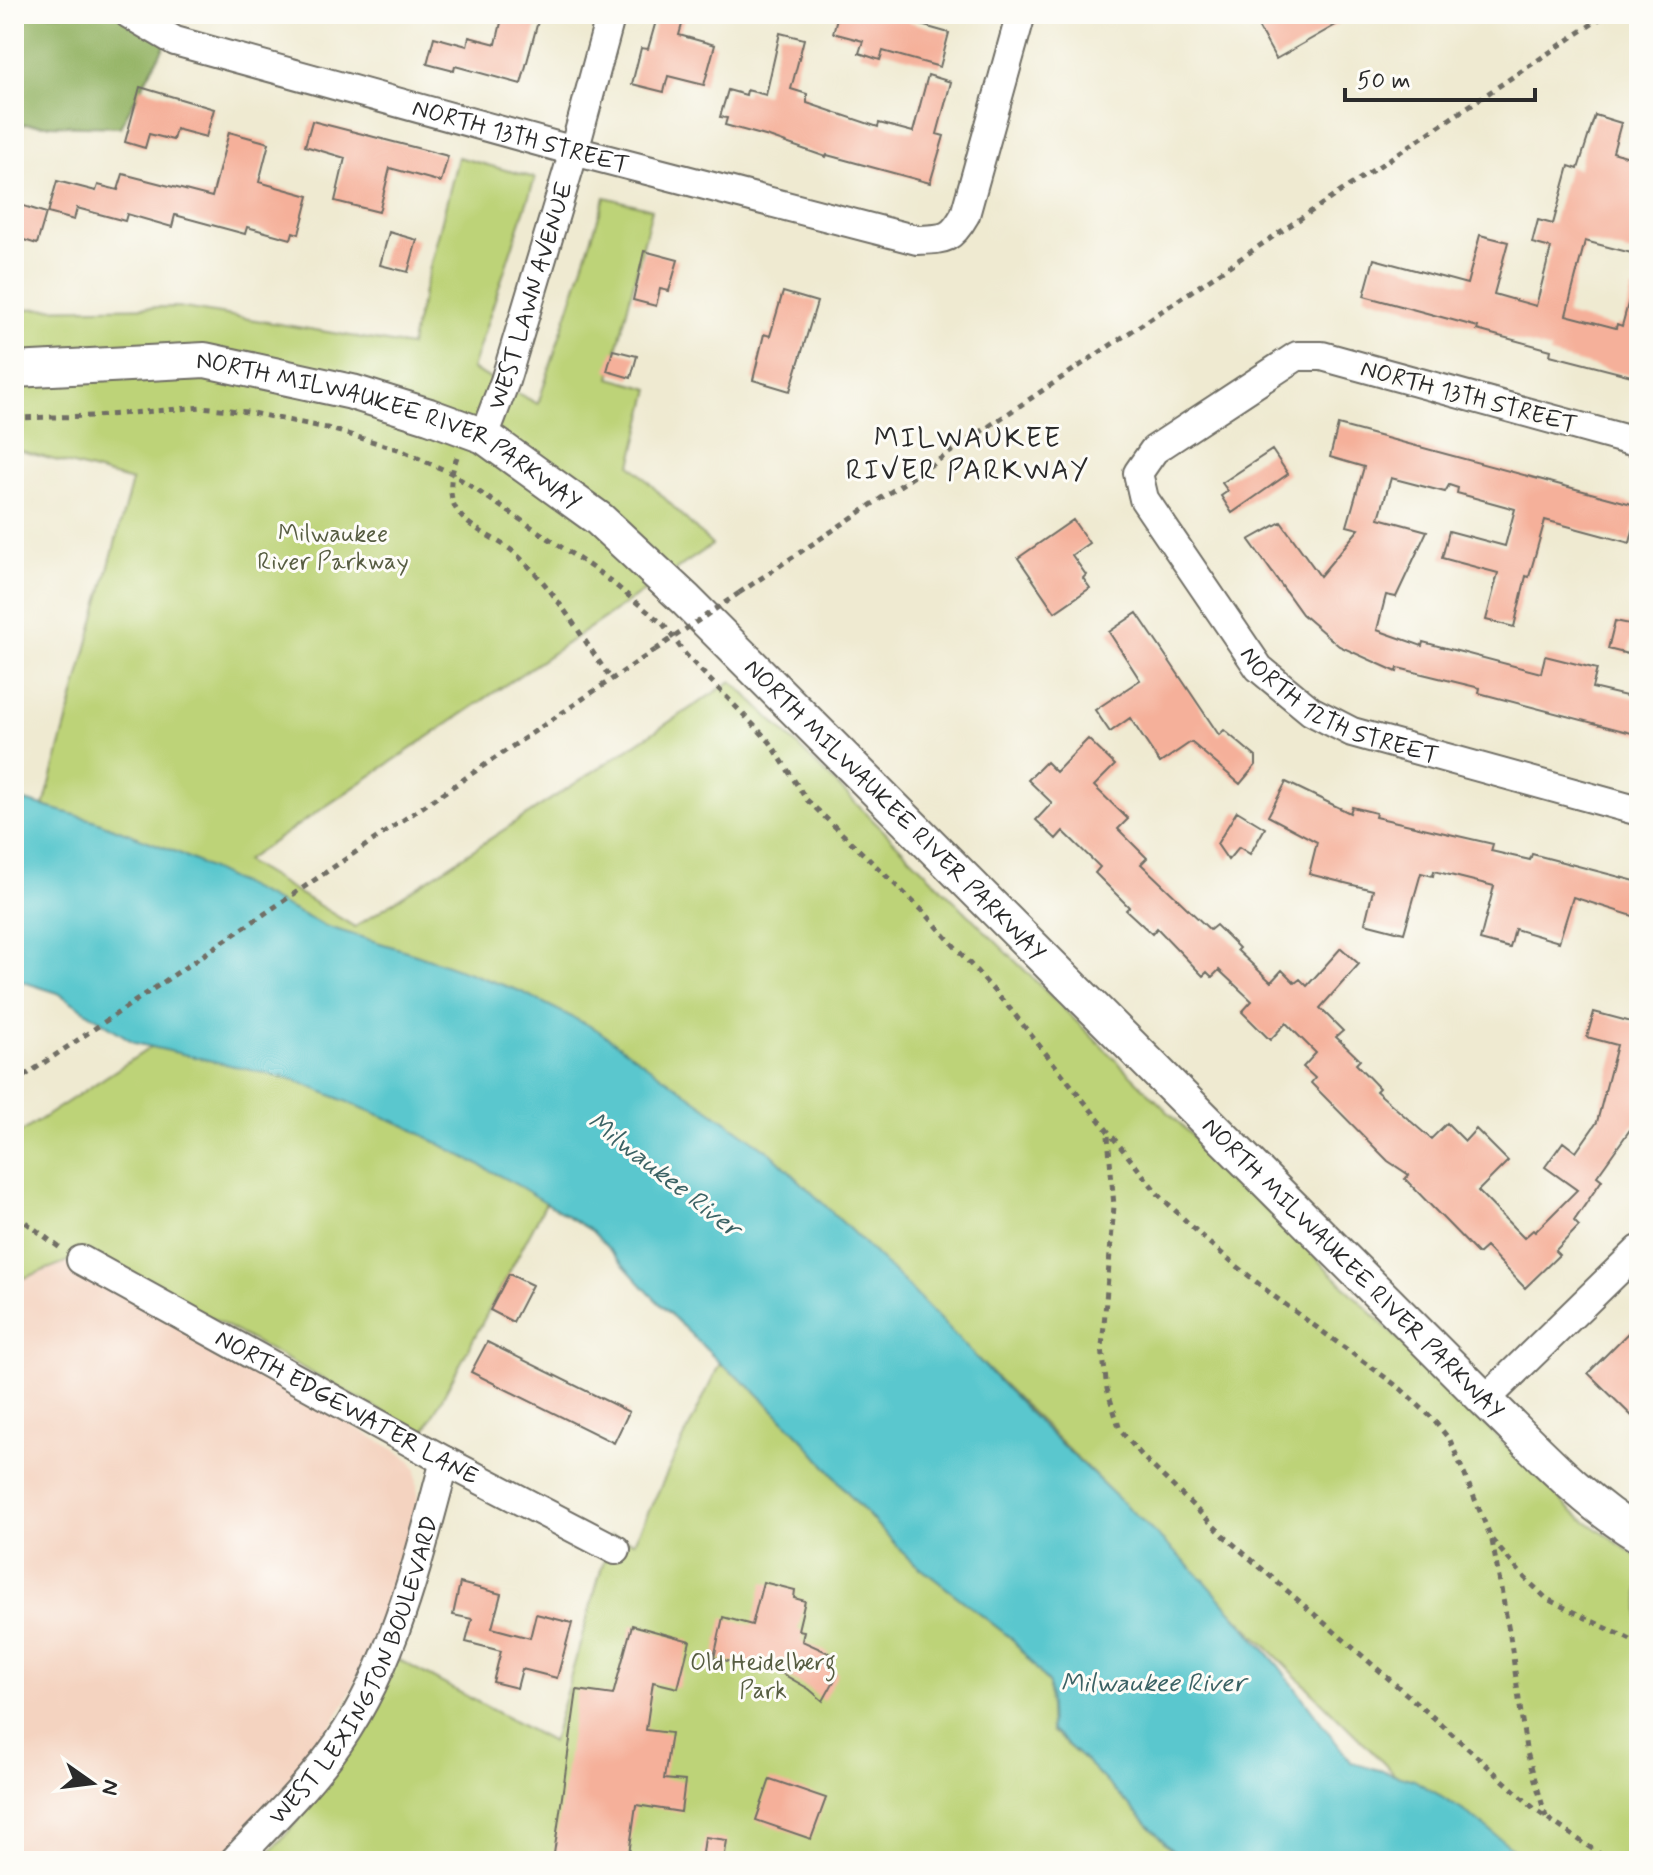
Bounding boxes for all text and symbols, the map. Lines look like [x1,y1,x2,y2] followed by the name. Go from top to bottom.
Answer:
[1345,52,1535,102] scale bar
[1357,66,1411,97] text: 50 m
[409,93,632,182] street label: NORTH 13TH STREET
[481,178,581,414] street label: WEST LAWN AVENUE
[195,346,587,518] street label: NORTH MILWAUKEE RIVER PARKWAY
[1357,354,1580,441] street label: NORTH 13TH STREET
[846,421,1090,490] district label: MILWAUKEE RIVER PARKWAY
[257,519,409,578] park label: Milwaukee River Parkway
[1232,641,1442,772] street label: NORTH 12TH STREET
[737,653,1052,969] street label: NORTH MILWAUKEE RIVER PARKWAY
[580,1105,750,1248] water label: Milwaukee River
[1195,1111,1510,1427] street label: NORTH MILWAUKEE RIVER PARKWAY
[209,1323,484,1493] street label: NORTH EDGEWATER LANE
[263,1513,447,1832] street label: WEST LEXINGTON BOULEVARD
[690,1648,836,1707] park label: Old Heidelberg Park
[1060,1667,1249,1701] water label: Milwaukee River
[52,1743,132,1823] north arrow
[94,1777,125,1798] text: N

